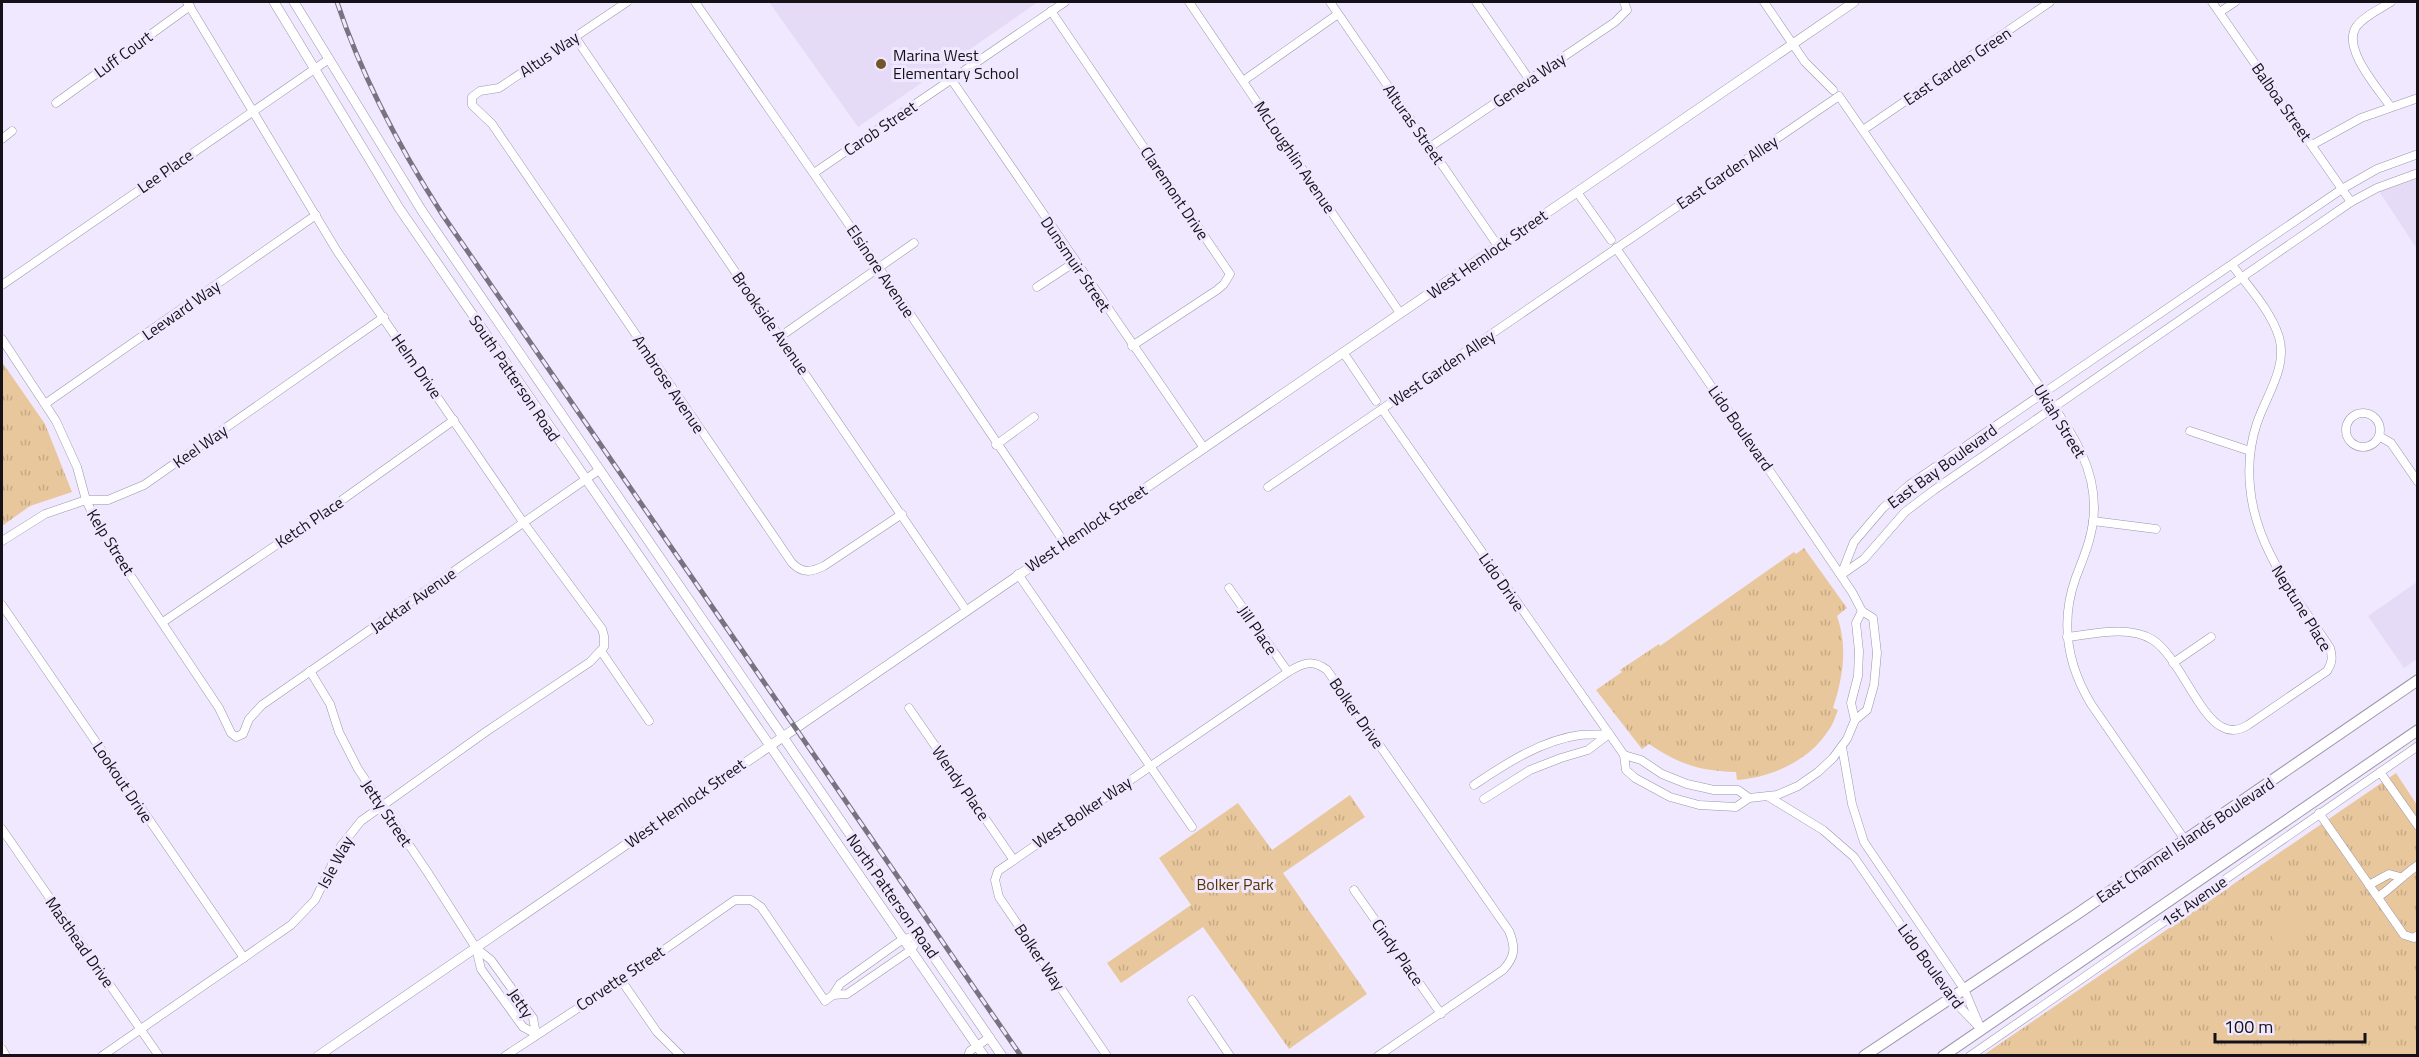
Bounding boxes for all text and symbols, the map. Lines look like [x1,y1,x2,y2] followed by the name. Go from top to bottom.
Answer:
[1898,21,2016,111] street label: East Garden Green
[89,24,157,83] street label: Luff Court
[514,25,584,83] street label: Altus Way
[893,43,1019,85] place label: Marina West Elementary School
[1488,47,1570,113] street label: Geneva Way
[874,57,888,71] marker: Marina West Elementary School
[2246,58,2318,147] street label: Balboa Street
[1377,79,1451,169] street label: Alturas Street
[839,94,922,161] street label: Carob Street
[1248,96,1342,218] street label: McLoughlin Avenue
[1671,129,1783,215] street label: East Garden Alley
[1135,141,1215,245] street label: Claremont Drive
[132,143,198,199] street label: Lee Place
[1422,203,1552,305] street label: West Hemlock Street
[1035,211,1117,317] street label: Dunsmuir Street
[841,220,921,322] street label: Elsinore Avenue
[727,267,815,379] street label: Brookside Avenue
[137,274,225,346] street label: Leeward Way
[464,310,566,446] street label: South Patterson Road
[1384,324,1500,412] street label: West Garden Alley
[386,329,448,403] street label: Helm Drive
[627,330,711,438] street label: Ambrose Avenue
[1703,380,1779,476] street label: Lido Boulevard
[2028,380,2092,463] street label: Ukiah Street
[168,418,232,474] street label: Keel Way
[1882,418,2002,514] street label: East Bay Boulevard
[1020,478,1152,578] street label: West Hemlock Street
[270,490,348,554] street label: Ketch Place
[81,504,141,580] street label: Kelp Street
[1473,548,1531,616] street label: Lido Drive
[2266,560,2338,656] street label: Neptune Place
[365,561,461,639] street label: Jacktar Avenue
[1232,601,1284,659] street label: Jill Place
[1324,673,1390,753] street label: Bolker Drive
[87,737,159,827] street label: Lookout Drive
[926,741,996,825] street label: Wendy Place
[620,752,750,854] street label: West Hemlock Street
[1028,770,1136,854] street label: West Bolker Way
[2091,771,2279,909] street label: East Channel Islands Boulevard
[356,775,418,852] street label: Jetty Street
[841,829,945,963] street label: North Patterson Road
[311,831,359,892] street label: Isle Way
[2156,869,2232,933] street label: 1st Avenue
[1196,872,1274,896] park label: Bolker Park
[40,892,120,992] street label: Masthead Drive
[1366,914,1430,990] street label: Cindy Place
[1009,919,1071,996] street label: Bolker Way
[1892,919,1970,1013] street label: Lido Boulevard
[571,939,669,1017] street label: Corvette Street
[502,983,540,1023] street label: Jetty
[2215,1006,2365,1044] scale bar
[2224,1013,2273,1040] text: 100 m

